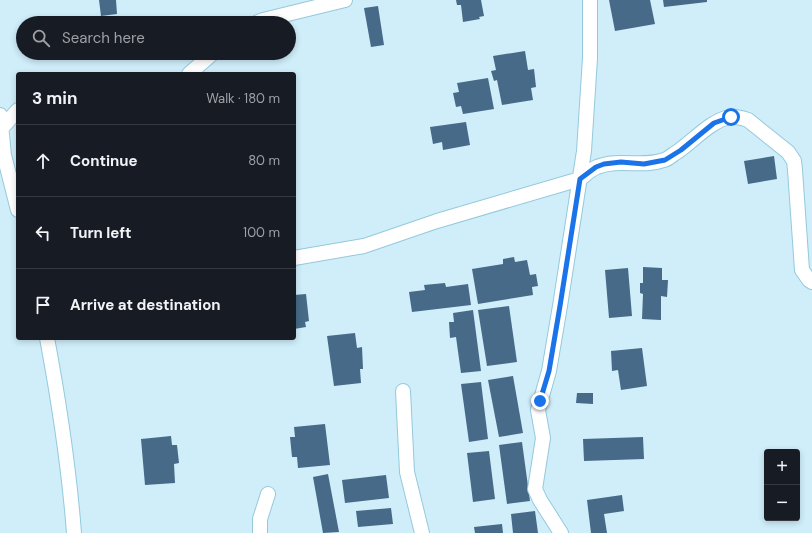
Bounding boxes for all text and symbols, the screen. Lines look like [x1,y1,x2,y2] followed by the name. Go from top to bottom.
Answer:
[16,16,296,60] search box
[30,27,52,49] icon: search
[62,28,145,48] text: Search here
[32,87,77,109] text: 3 min
[206,90,280,107] text: Walk · 180 m
[722,108,740,126] route start
[32,150,54,172] icon: ahead
[70,151,138,171] text: Continue
[248,152,280,169] text: 80 m
[32,222,54,244] icon: left
[70,223,131,243] text: Turn left
[243,224,280,241] text: 100 m
[32,294,54,316] icon: arrive
[70,295,221,315] text: Arrive at destination
[531,392,549,410] route end
[764,449,800,521] map controls
[764,449,800,485] button: +
[764,485,800,521] button: −

